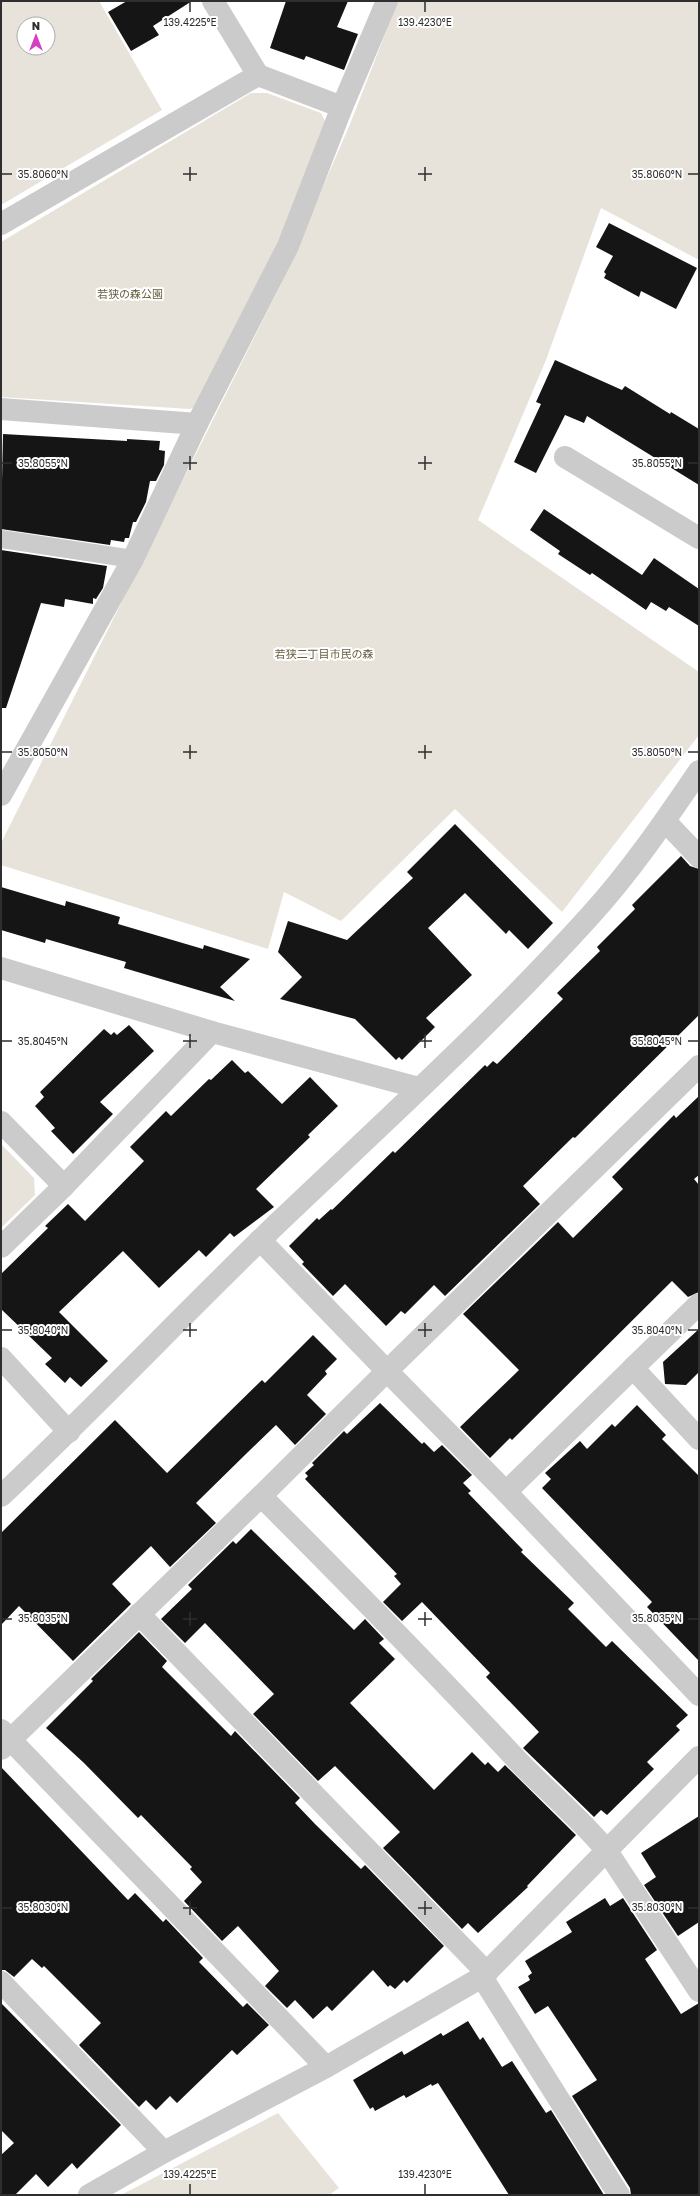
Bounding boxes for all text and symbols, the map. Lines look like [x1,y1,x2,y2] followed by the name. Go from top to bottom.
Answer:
[16,16,56,56] north arrow
[163,16,217,28] text: 139.4225°E
[398,16,452,28] text: 139.4230°E
[32,19,40,32] text: N
[18,168,68,180] text: 35.8060°N
[632,168,682,180] text: 35.8060°N
[97,287,163,300] park label: 若狭の森公園
[18,457,68,469] text: 35.8055°N
[632,457,682,469] text: 35.8055°N
[275,647,374,660] park label: 若狭二丁目市民の森
[18,746,68,758] text: 35.8050°N
[632,746,682,758] text: 35.8050°N
[18,1035,68,1047] text: 35.8045°N
[632,1035,682,1047] text: 35.8045°N
[18,1324,68,1336] text: 35.8040°N
[632,1324,682,1336] text: 35.8040°N
[18,1612,68,1624] text: 35.8035°N
[632,1612,682,1624] text: 35.8035°N
[18,1901,68,1913] text: 35.8030°N
[632,1901,682,1913] text: 35.8030°N
[163,2168,217,2180] text: 139.4225°E
[398,2168,452,2180] text: 139.4230°E

